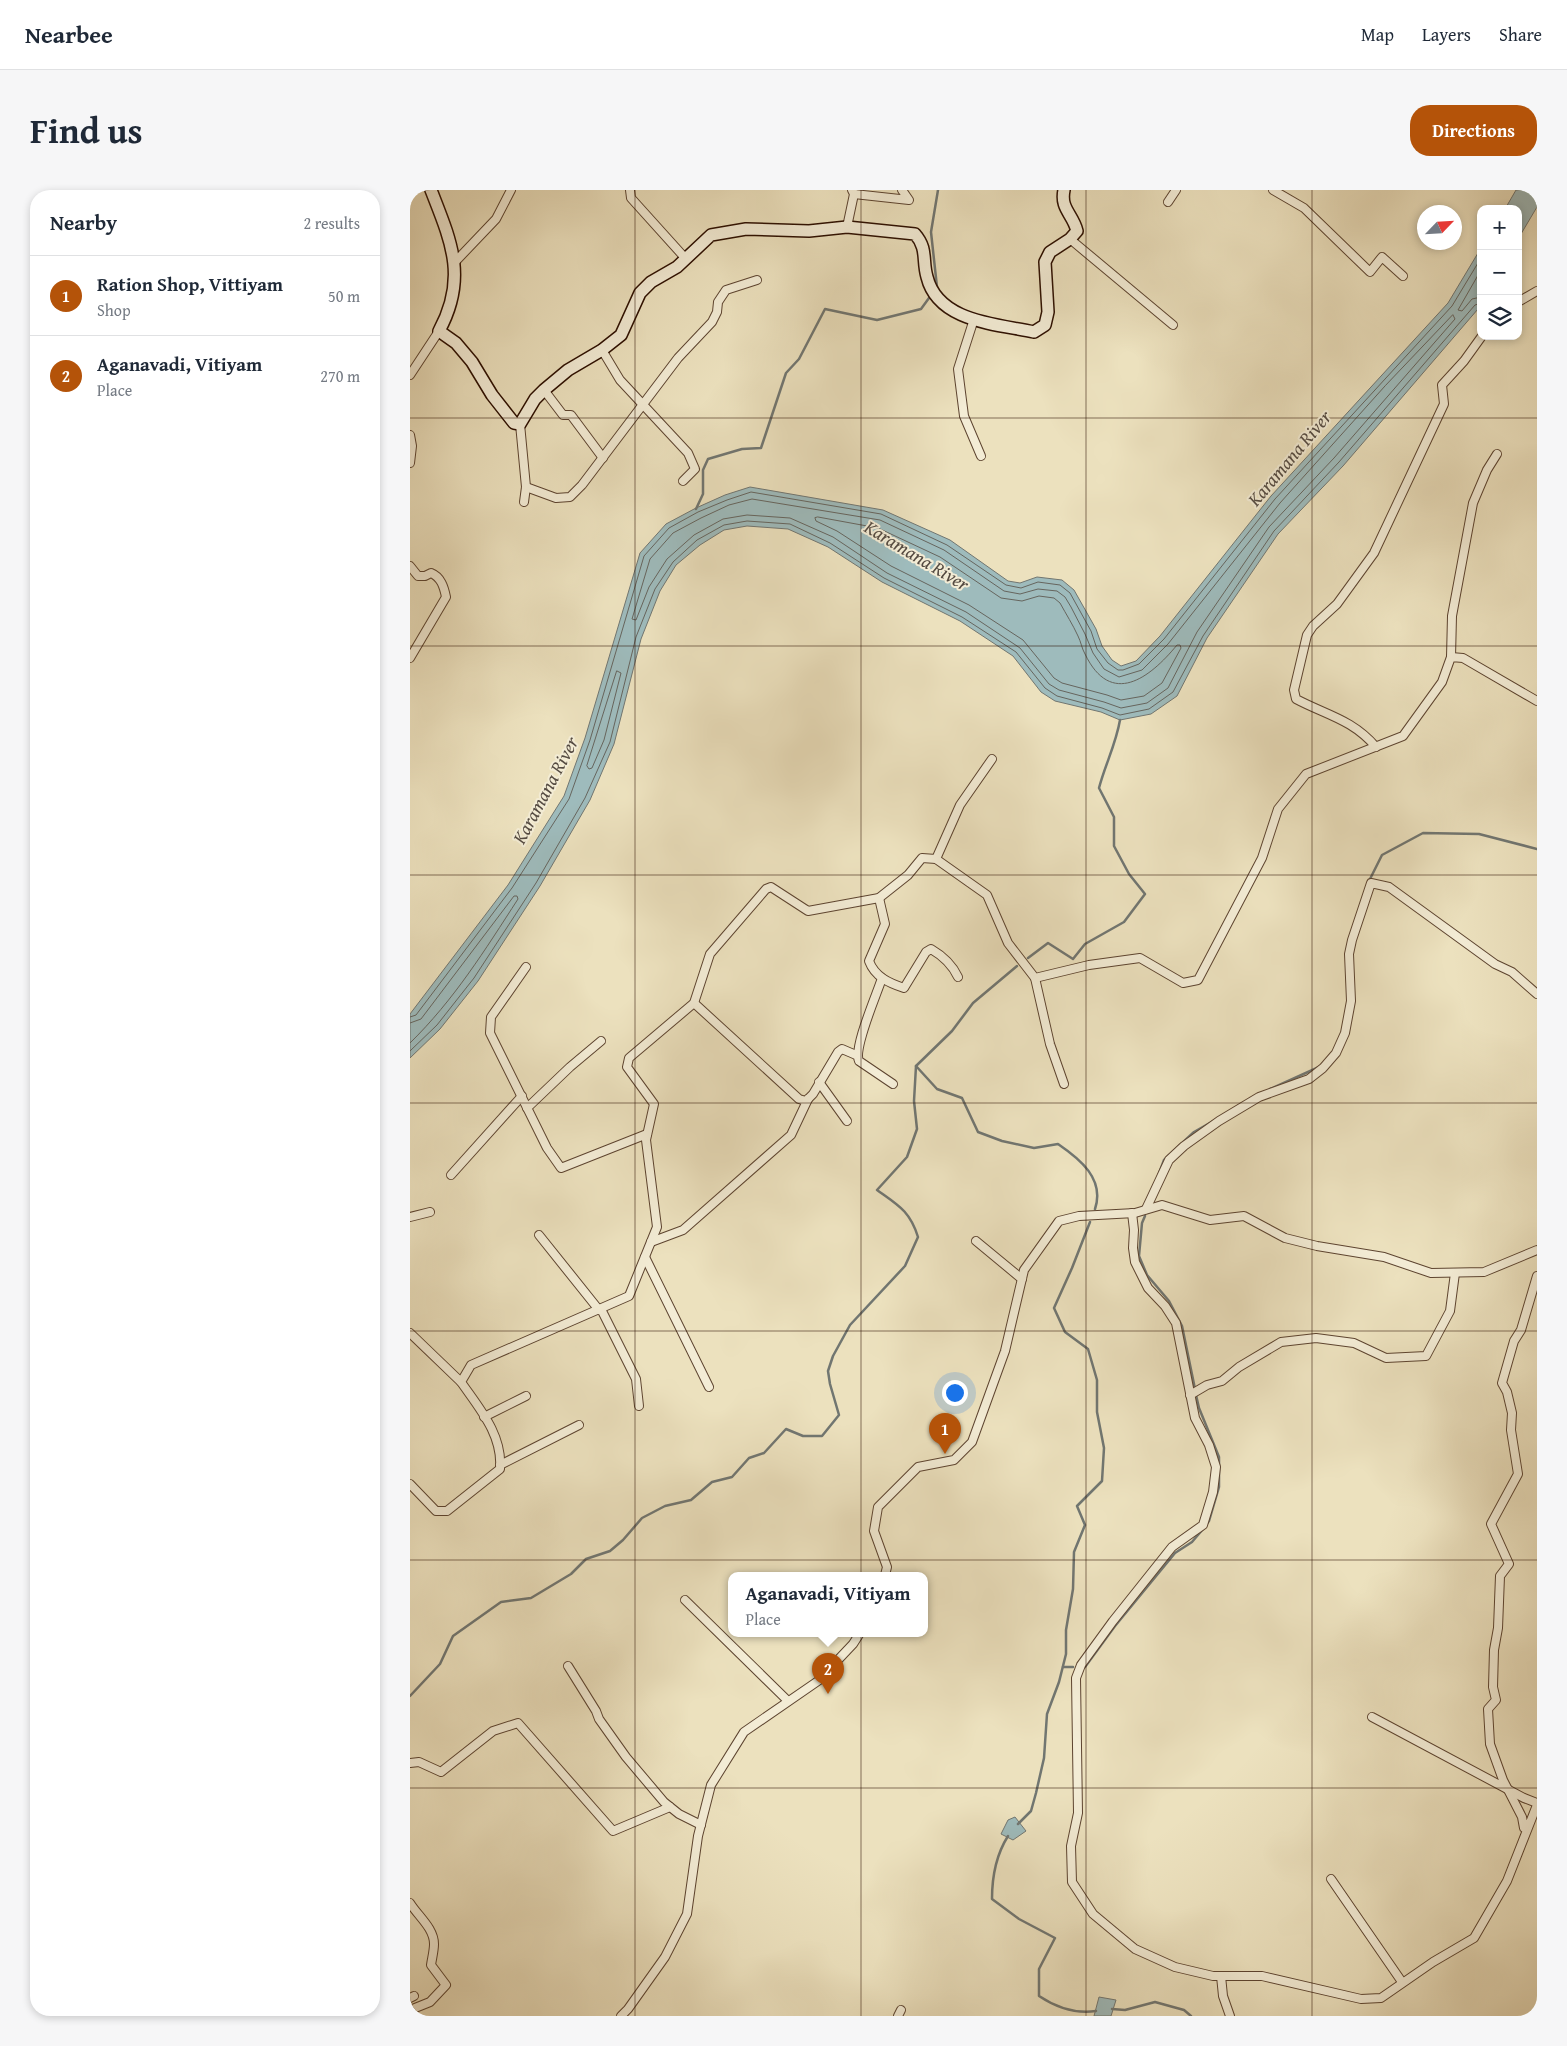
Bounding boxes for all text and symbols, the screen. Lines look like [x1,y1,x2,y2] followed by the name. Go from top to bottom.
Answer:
[25,17,113,52] text: Nearbee
[1361,21,1394,48] text: Map
[1422,21,1471,48] text: Layers
[1499,21,1542,48] text: Share
[30,105,143,156] text: Find us
[1410,105,1537,156] button: Directions
[1417,205,1462,250] north arrow
[1477,205,1522,340] map controls
[1477,205,1522,250] button: +
[50,207,117,238] text: Nearby
[303,211,360,235] text: 2 results
[1477,250,1522,295] button: −
[97,270,283,298] text: Ration Shop, Vittiyam
[62,284,70,308] text: 1
[328,284,360,308] text: 50 m
[1477,295,1522,340] button: layers
[97,298,131,322] text: Shop
[97,350,262,378] text: Aganavadi, Vitiyam
[62,364,70,388] text: 2
[320,364,360,388] text: 270 m
[97,378,132,402] text: Place
[1240,403,1338,513] water label: Karamana River
[858,512,975,598] water label: Karamana River
[505,731,585,849] water label: Karamana River
[942,1380,968,1406] your location
[929,1413,961,1454] pin: 1
[728,1572,928,1637] popup
[745,1579,911,1607] text: Aganavadi, Vitiyam
[745,1607,781,1631] text: Place
[812,1653,844,1694] pin: 2

